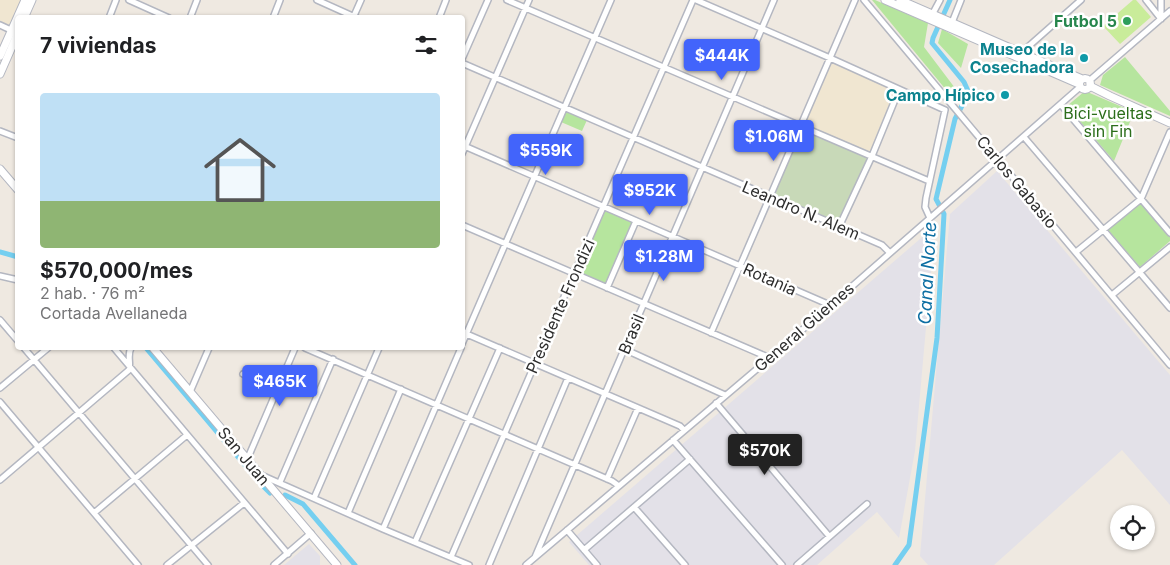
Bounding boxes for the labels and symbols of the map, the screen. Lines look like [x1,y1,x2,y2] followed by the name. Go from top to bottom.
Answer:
[1054,11,1117,31] place label: Futbol 5
[1121,15,1133,27] marker: Futbol 5
[687,38,757,81] pin: $444K
[970,39,1074,77] place label: Museo de la Cosechadora
[1078,52,1090,64] marker: Museo de la Cosechadora
[886,85,995,105] place label: Campo Hípico
[999,89,1011,101] marker: Campo Hípico
[1063,103,1153,141] park label: Bici-vueltas sin Fin
[733,120,815,162] pin: $1.06M
[972,131,1062,233] street label: Carlos Gabasio
[511,134,581,176] pin: $559K
[615,174,685,216] pin: $952K
[739,176,863,244] street label: Leandro N. Alem
[914,221,940,325] water label: Canal Norte
[521,236,599,376] street label: Presidente Frondizi
[623,240,705,282] pin: $1.28M
[740,258,800,300] street label: Rotania
[750,278,858,376] street label: General Güemes
[614,311,648,357] street label: Brasil
[245,364,315,407] pin: $465K
[214,423,274,489] street label: San Juan
[730,434,800,476] pin: $570K

